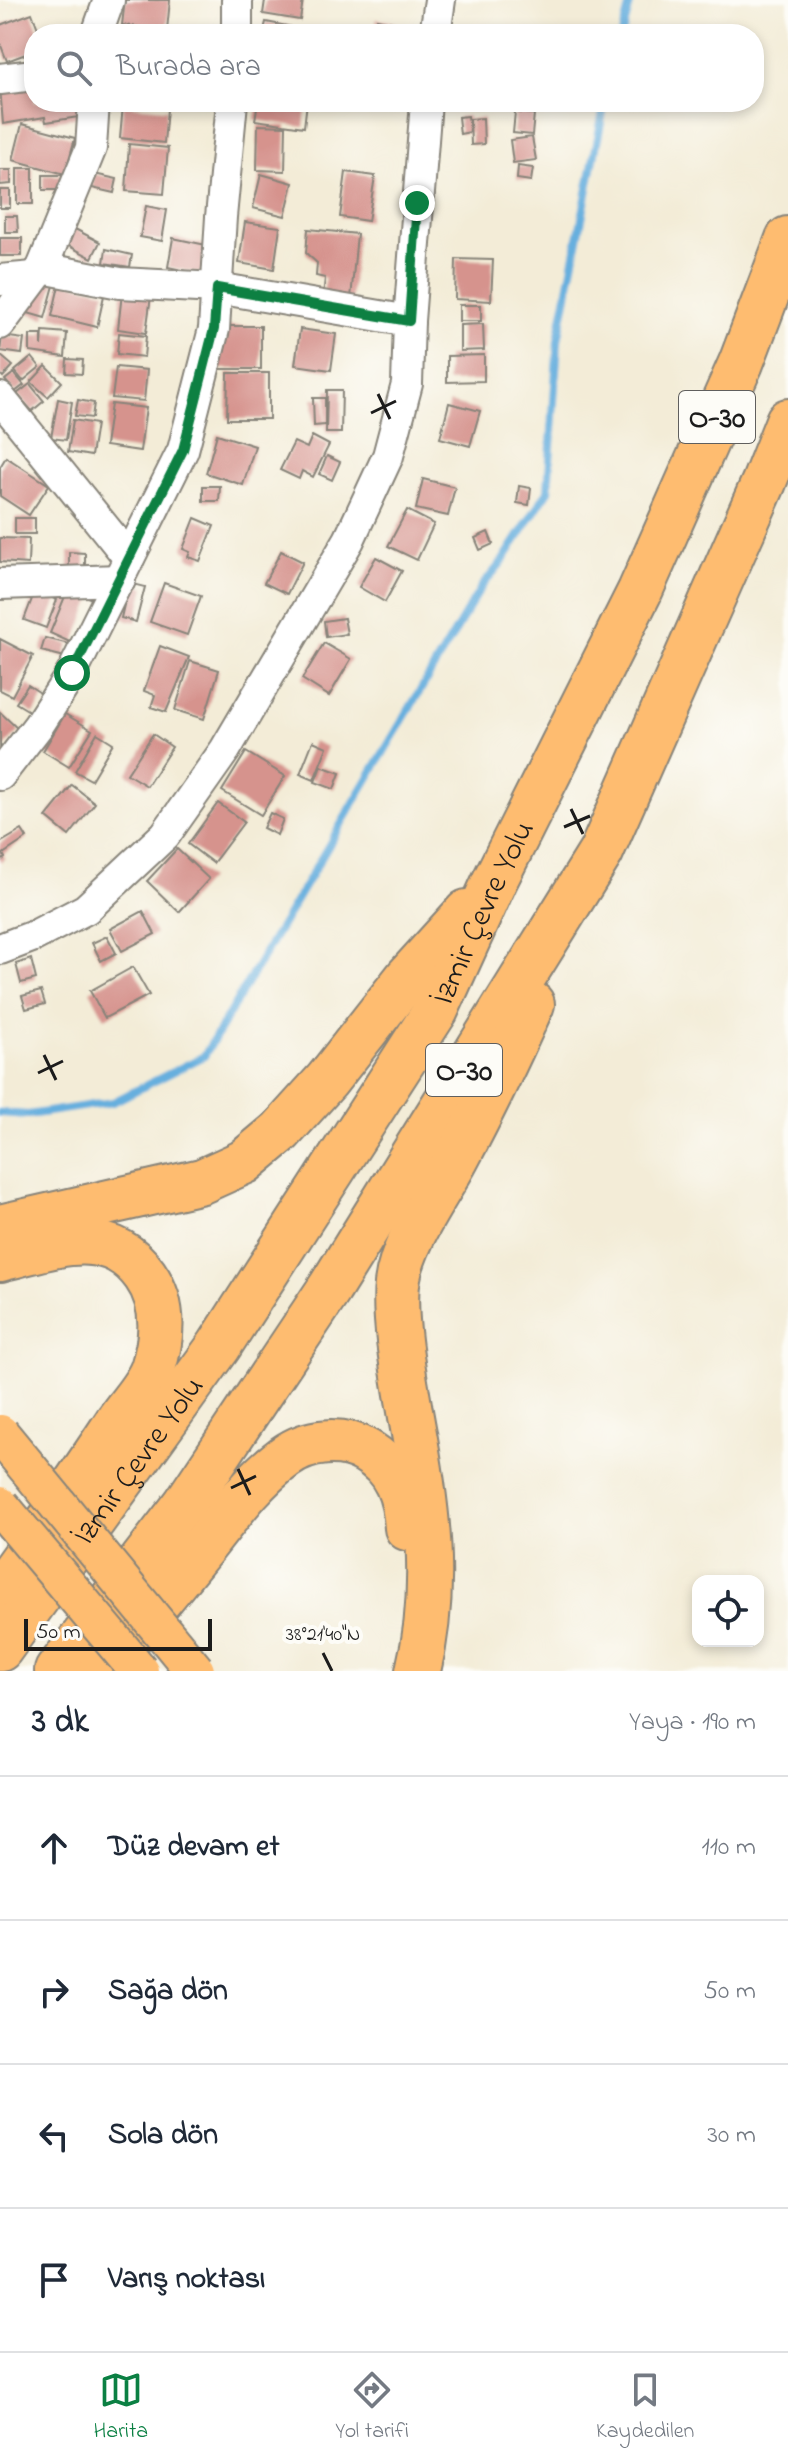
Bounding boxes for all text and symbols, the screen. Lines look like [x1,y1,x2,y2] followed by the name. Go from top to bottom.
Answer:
[24,24,764,112] search box
[52,46,96,90] icon: search
[116,46,261,90] text: Burada ara
[399,185,435,221] route end
[679,391,755,443] road number: O-30
[54,655,90,691] route start
[421,813,548,1013] street label: İzmir Çevre Yolu
[426,1044,502,1096] road number: O-30
[63,1367,217,1556] street label: İzmir Çevre Yolu
[692,1575,764,1647] map controls
[692,1575,764,1647] button: locate
[24,1615,212,1651] scale bar
[36,1617,81,1649] text: 50 m
[286,1621,360,1650] text: 38°21'40"N
[32,1698,89,1748] text: 3 dk
[629,1704,756,1742] text: Yaya · 190 m
[32,1826,76,1870] icon: ahead
[108,1826,280,1870] text: Düz devam et
[702,1829,756,1867] text: 110 m
[32,1970,76,2014] icon: right
[108,1970,228,2014] text: Sağa dön
[703,1973,756,2011] text: 50 m
[32,2114,76,2158] icon: left
[108,2114,218,2158] text: Sola dön
[707,2117,756,2155] text: 30 m
[32,2258,76,2302] icon: arrive
[108,2258,265,2302] text: Varış noktası
[94,2368,148,2448] tab: Harita
[335,2368,409,2448] tab: Yol tarifi
[596,2368,694,2448] tab: Kaydedilen

